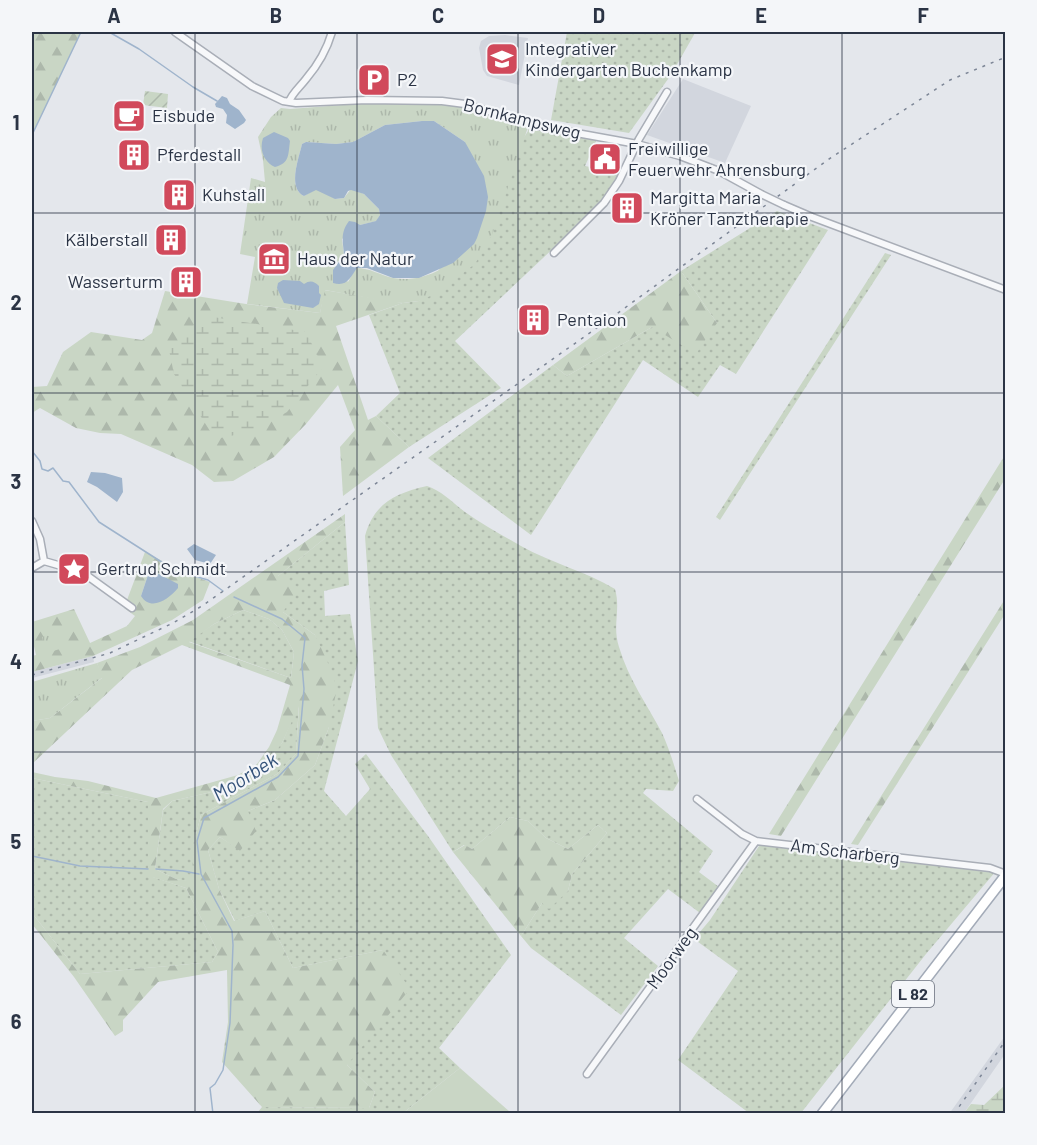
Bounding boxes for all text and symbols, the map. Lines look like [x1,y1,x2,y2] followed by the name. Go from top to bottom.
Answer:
[107,3,121,27] text: A
[270,3,282,27] text: B
[432,3,444,27] text: C
[593,3,605,27] text: D
[755,3,767,27] text: E
[917,3,929,27] text: F
[525,37,733,80] place label: Integrativer Kindergarten Buchenkamp
[484,41,520,77] school or university icon: Integrativer Kindergarten Buchenkamp
[356,62,392,98] parking icon: P2
[397,68,417,90] place label: P2
[461,93,583,143] street label: Bornkampsweg
[111,98,147,134] cafe icon: Eisbude
[152,104,215,126] place label: Eisbude
[12,110,20,134] text: 1
[116,137,152,173] building icon: Pferdestall
[628,137,806,180] place label: Freiwillige Feuerwehr Ahrensburg
[587,141,623,177] public building icon: Freiwillige Feuerwehr Ahrensburg
[157,143,241,165] place label: Pferdestall
[161,177,197,213] building icon: Kuhstall
[202,183,265,205] place label: Kuhstall
[650,186,809,229] place label: Margitta Maria Kröner Tanztherapie
[609,190,645,226] building icon: Margitta Maria Kröner Tanztherapie
[153,222,189,258] building icon: Kälberstall
[65,228,148,250] place label: Kälberstall
[256,241,292,277] museum icon: Haus der Natur
[297,247,414,269] place label: Haus der Natur
[168,264,204,300] building icon: Wasserturm
[68,270,163,292] place label: Wasserturm
[10,290,22,314] text: 2
[516,302,552,338] building icon: Pentaion
[557,308,626,330] place label: Pentaion
[11,469,21,493] text: 3
[56,551,92,587] place icon: Gertrud Schmidt
[97,557,226,579] place label: Gertrud Schmidt
[10,649,22,673] text: 4
[207,747,282,806] water label: Moorbek
[11,829,22,853] text: 5
[789,833,901,869] street label: Am Scharberg
[641,922,701,993] street label: Moorweg
[892,981,934,1007] road number: L 82
[11,1009,22,1033] text: 6

